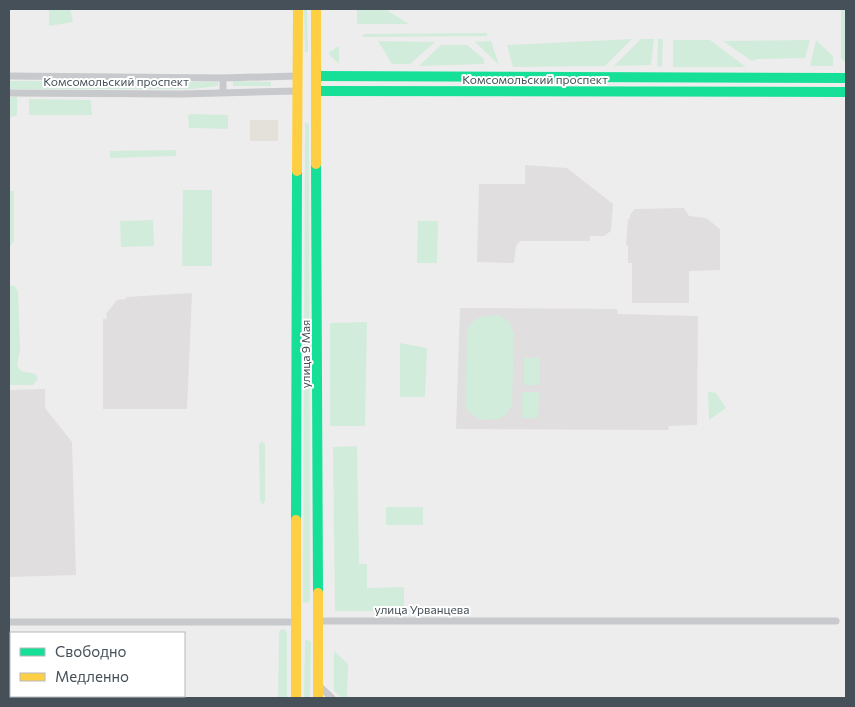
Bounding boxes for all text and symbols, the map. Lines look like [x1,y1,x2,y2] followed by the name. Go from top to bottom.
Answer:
[462,72,608,86] street label: Комсомольский проспект
[43,74,189,88] street label: Комсомольский проспект
[298,320,312,388] street label: улица 9 Мая
[375,602,469,616] street label: улица Урванцева
[10,632,185,697] legend
[55,642,126,660] text: Свободно
[55,667,129,685] text: Медленно

